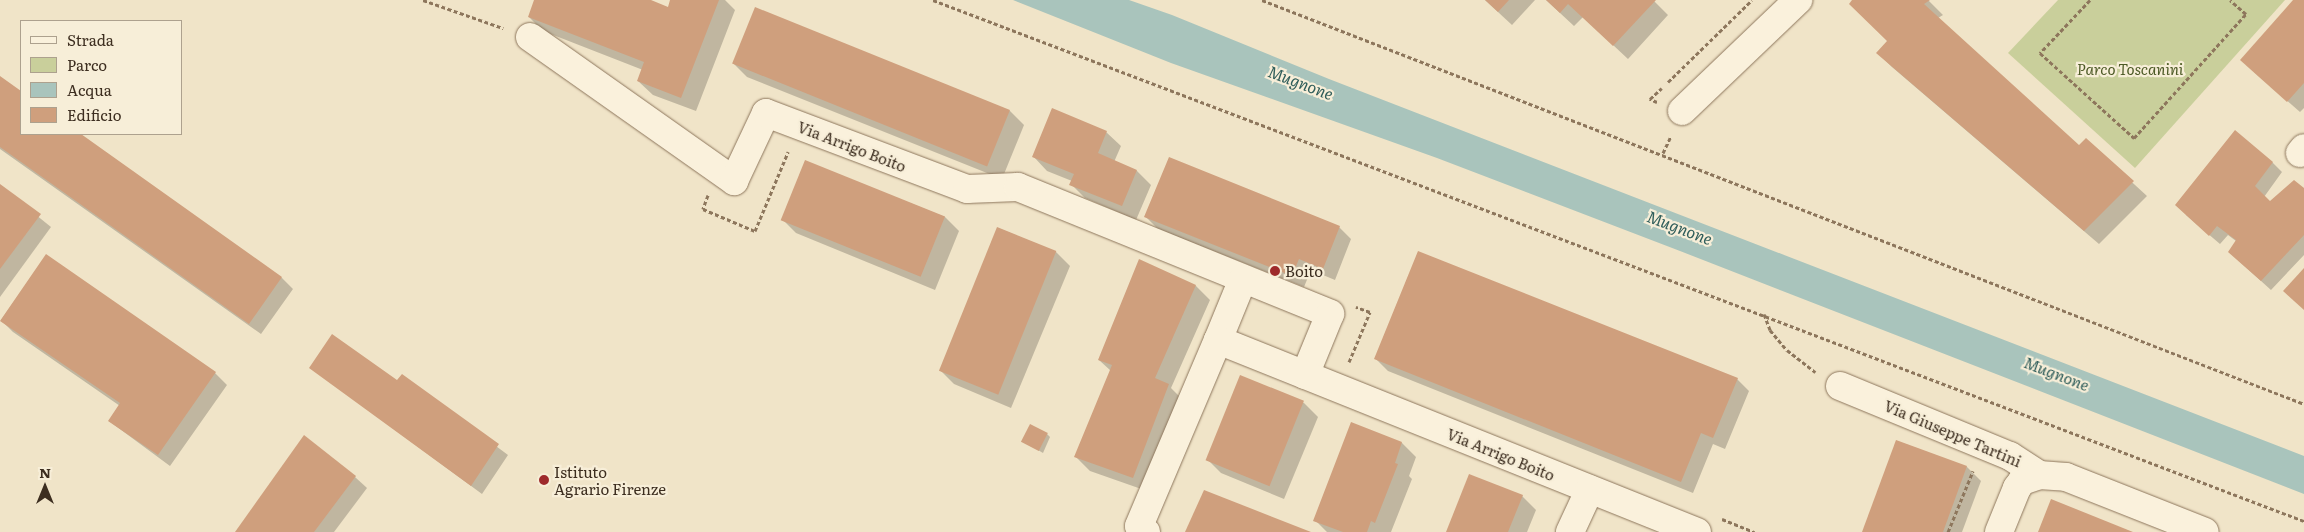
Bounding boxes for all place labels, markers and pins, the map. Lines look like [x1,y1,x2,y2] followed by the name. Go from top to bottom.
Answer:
[1285,262,1323,280] place label: Boito
[1269,265,1281,277] marker: Boito
[554,462,666,497] place label: Istituto Agrario Firenze
[538,474,550,486] marker: Istituto Agrario Firenze

